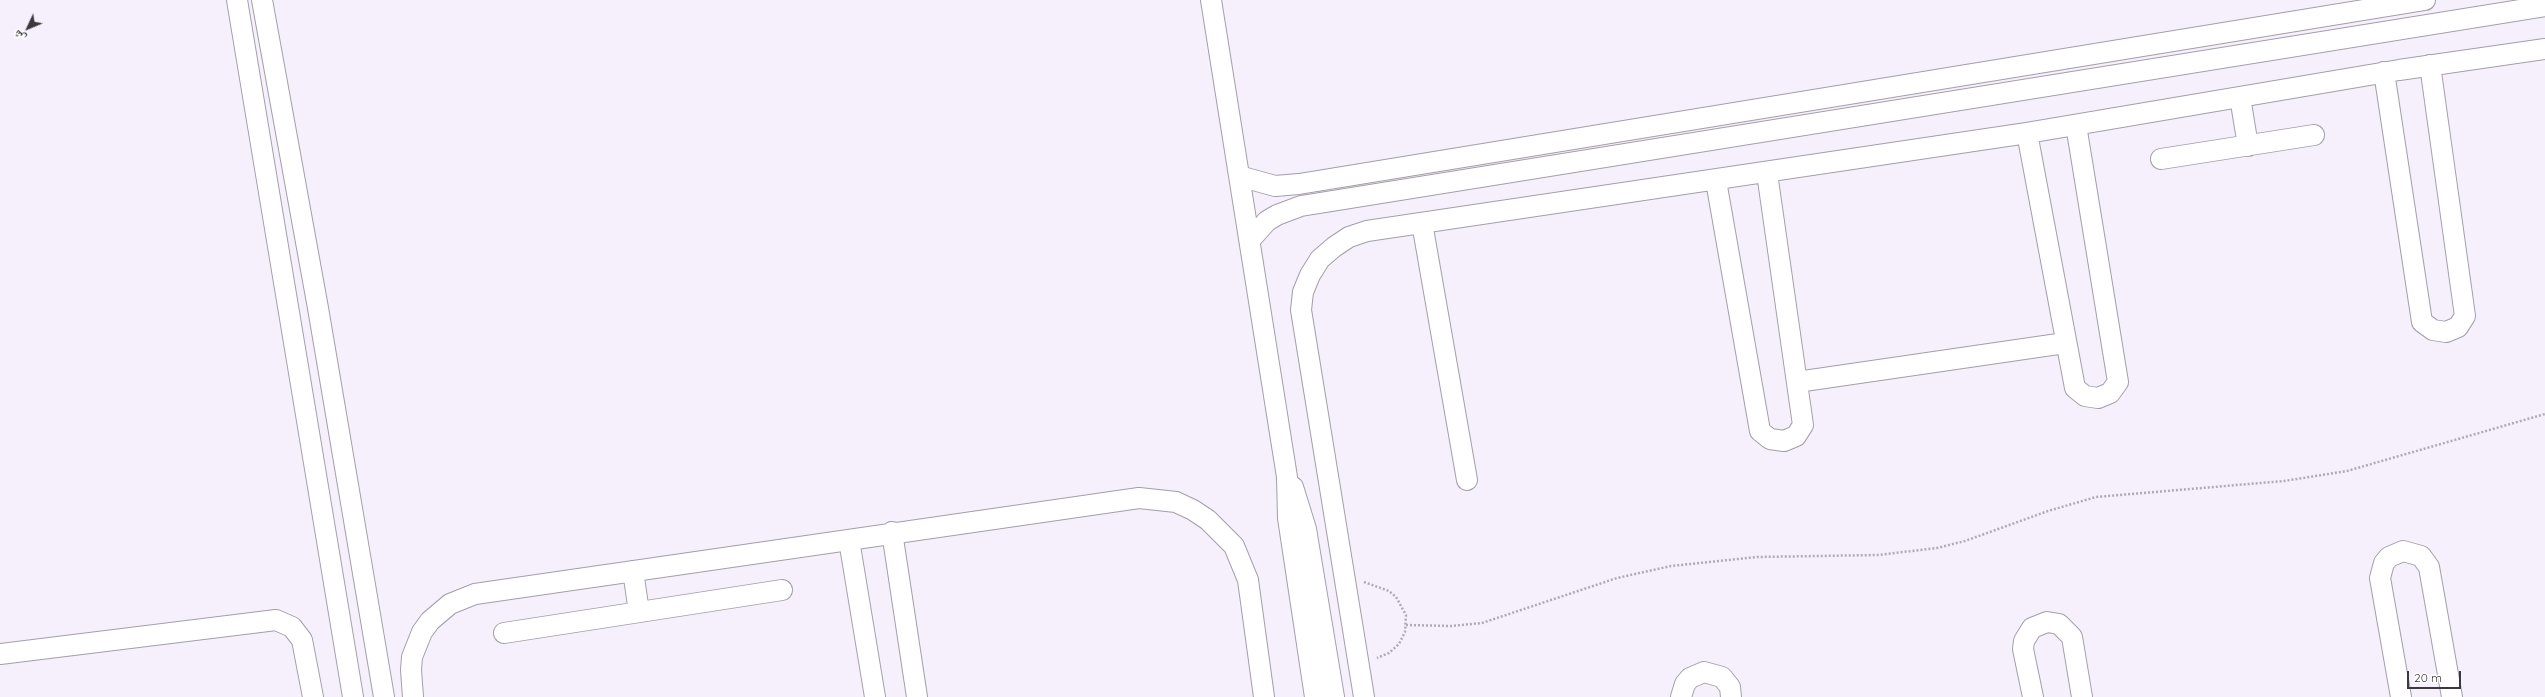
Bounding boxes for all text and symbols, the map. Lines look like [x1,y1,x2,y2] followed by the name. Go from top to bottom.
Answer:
[8,8,48,48] north arrow
[10,27,28,45] text: ش
[2409,663,2463,689] scale bar
[2414,670,2442,685] text: 20 m

